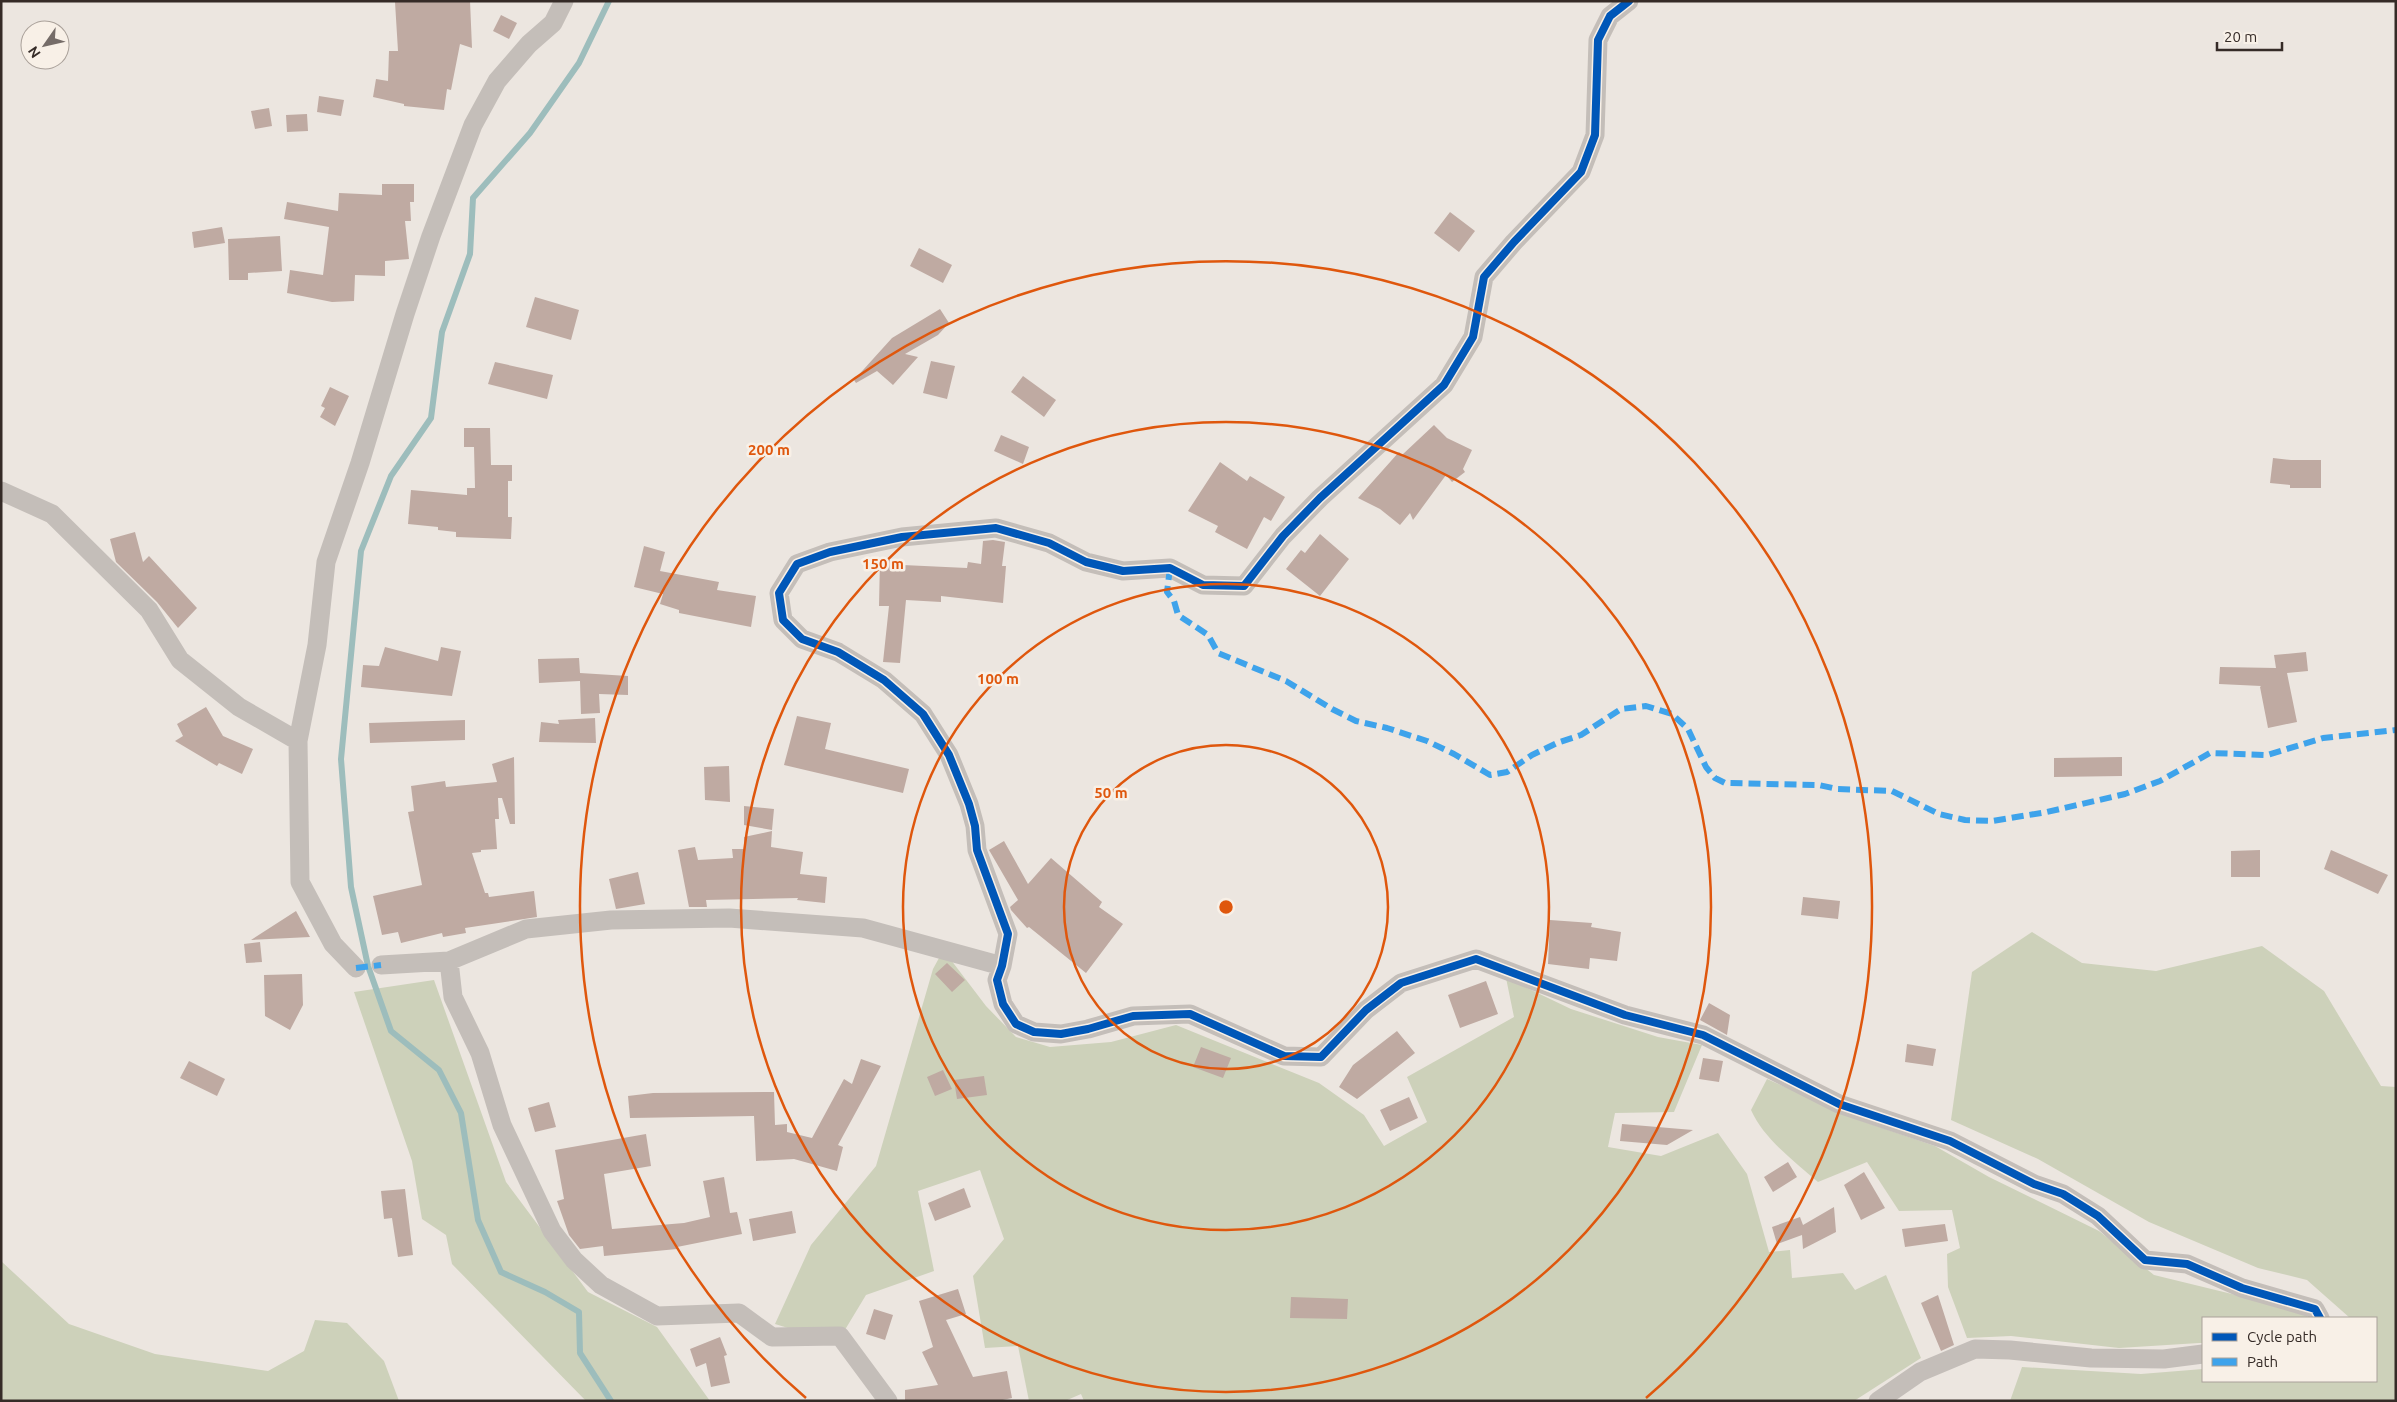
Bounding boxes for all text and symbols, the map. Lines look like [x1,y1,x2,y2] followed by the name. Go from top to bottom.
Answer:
[20,20,70,70] north arrow
[2217,20,2282,52] scale bar
[2224,28,2257,45] text: 20 m
[25,43,44,61] text: N
[748,441,790,458] text: 200 m
[862,555,904,572] text: 150 m
[977,670,1019,687] text: 100 m
[1094,784,1128,801] text: 50 m
[1217,898,1235,916] centre of rings
[2202,1317,2377,1382] legend
[2247,1328,2317,1345] text: Cycle path
[2247,1353,2278,1370] text: Path

